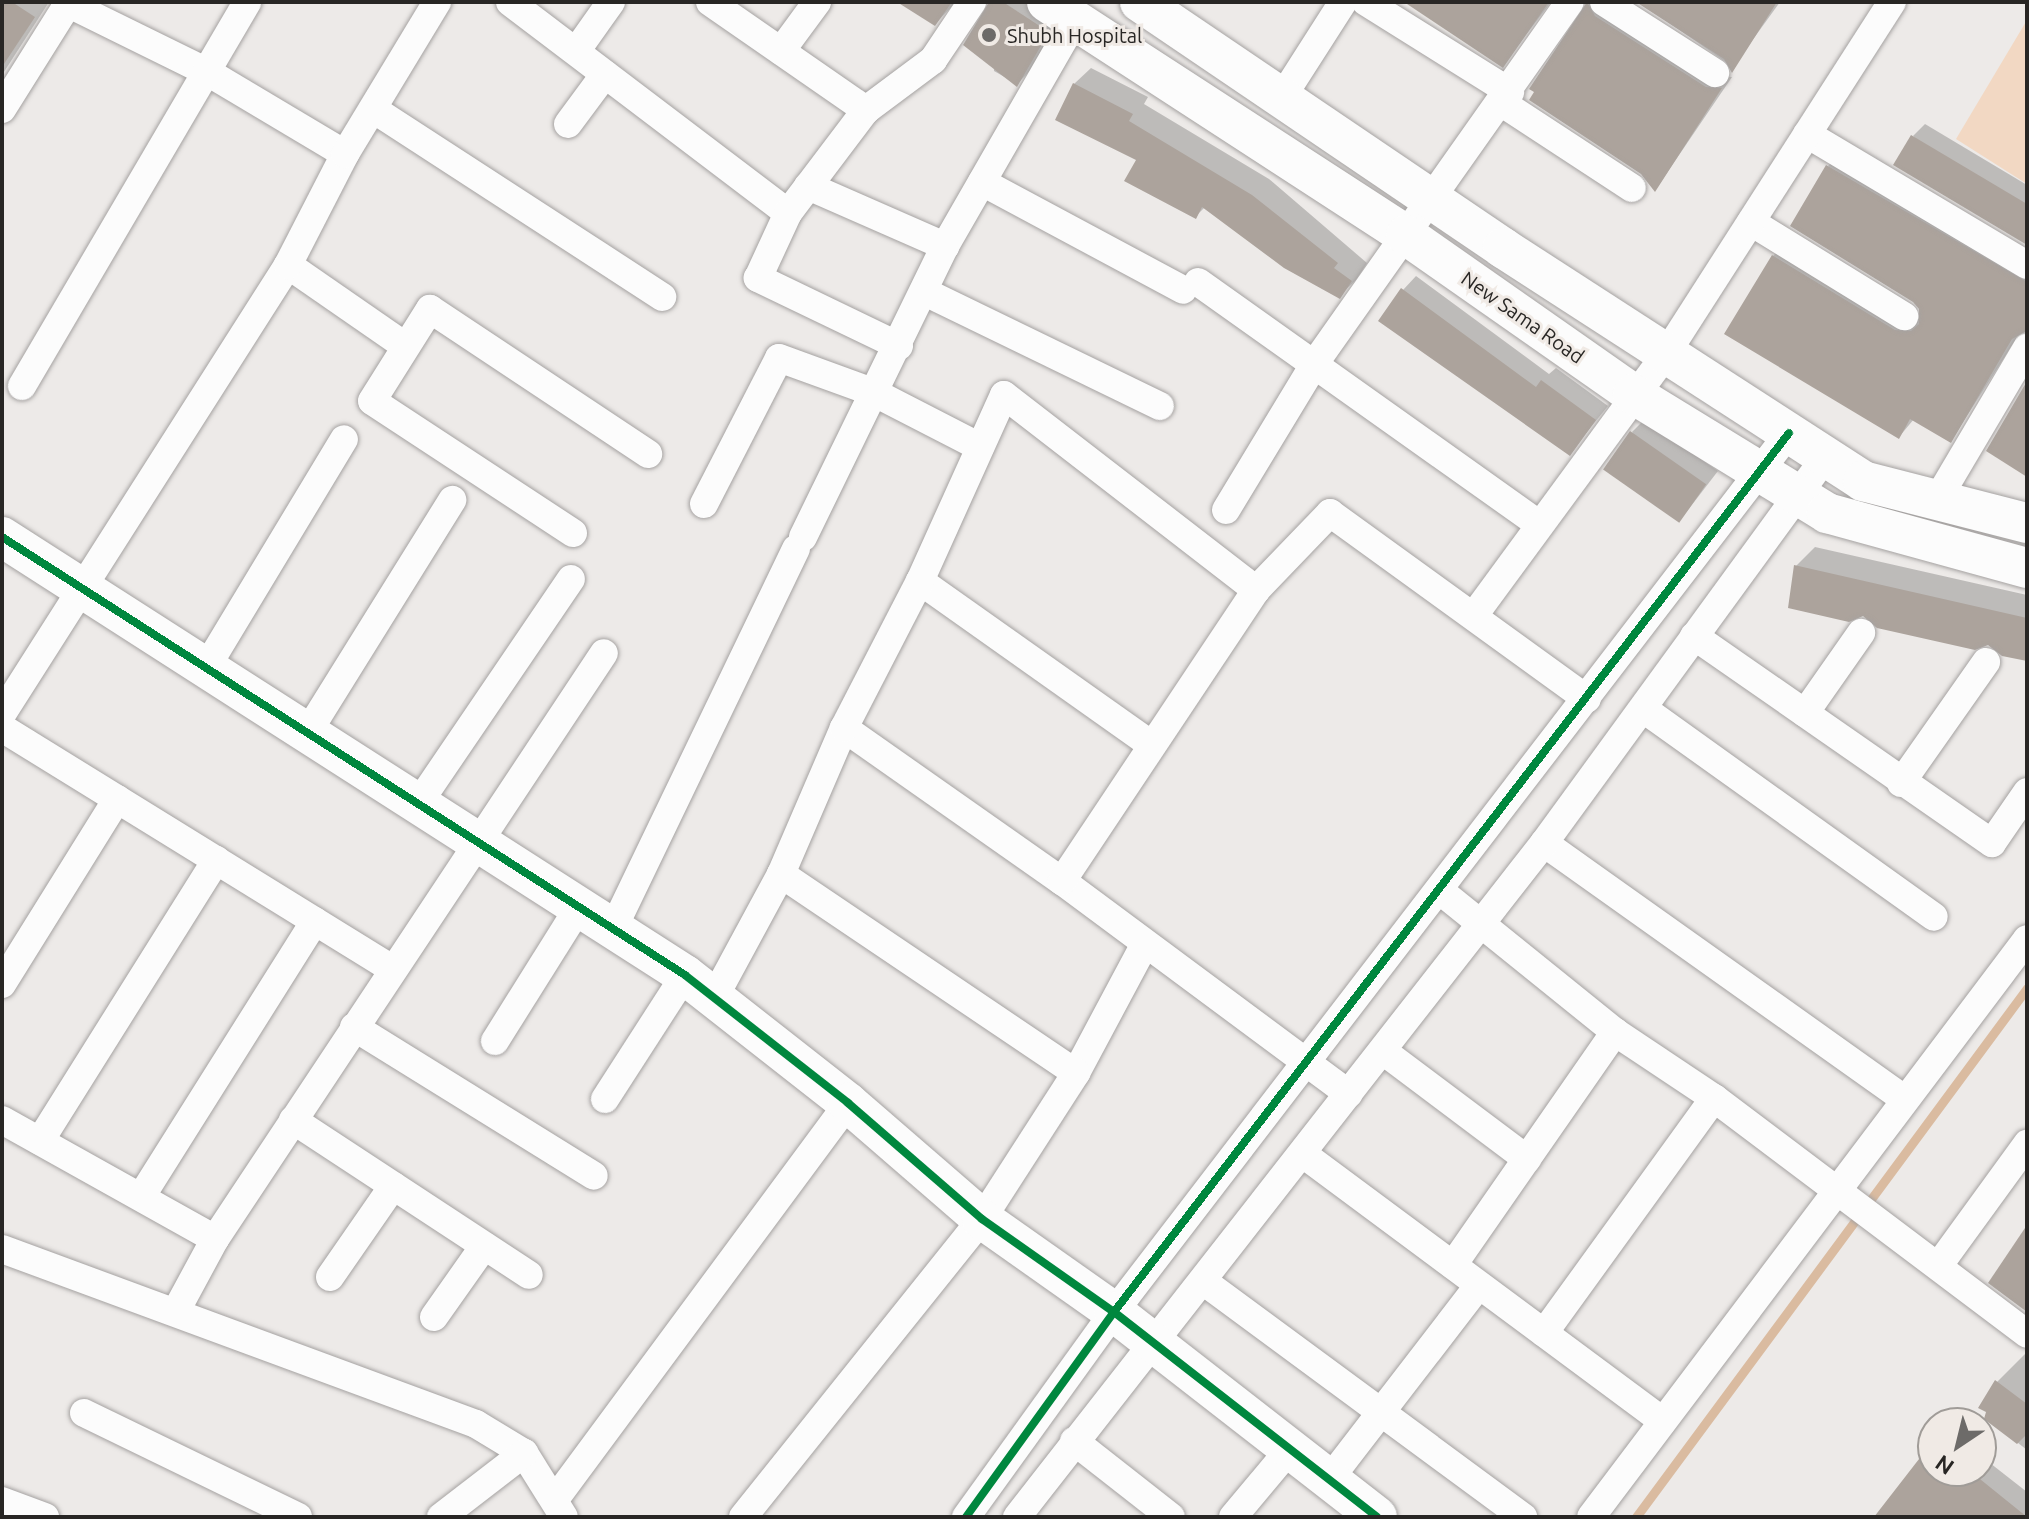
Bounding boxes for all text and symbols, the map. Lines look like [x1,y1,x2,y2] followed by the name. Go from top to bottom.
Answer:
[1007,23,1142,47] place label: Shubh Hospital
[978,24,1000,46] marker: Shubh Hospital
[1457,266,1589,368] street label: New Sama Road
[1917,1407,1997,1487] north arrow
[1930,1450,1958,1480] text: N

